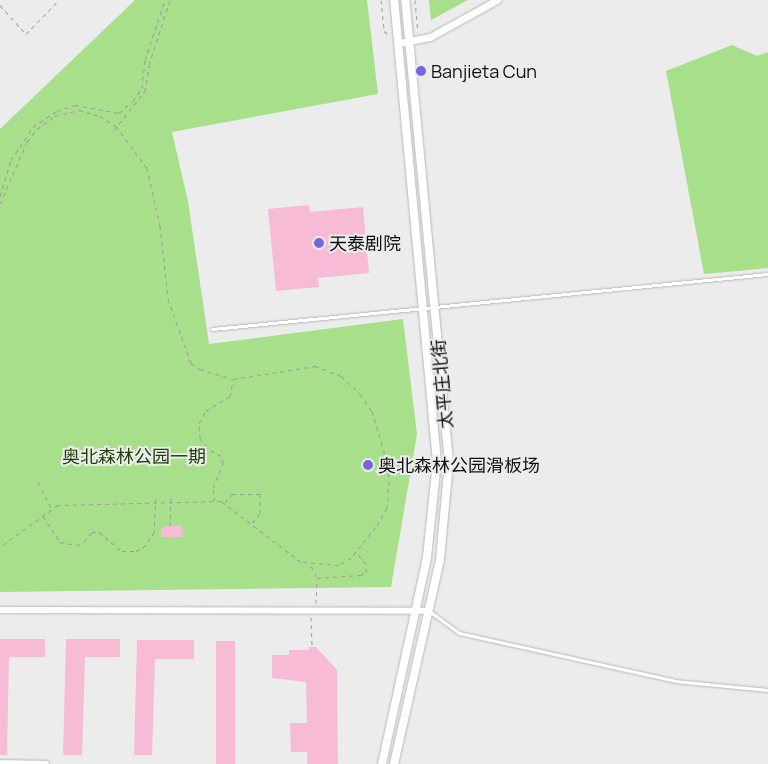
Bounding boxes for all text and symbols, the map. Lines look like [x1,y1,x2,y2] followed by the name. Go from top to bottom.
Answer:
[431,60,537,82] place label: Banjieta Cun
[415,65,427,77] marker: Banjieta Cun
[329,232,401,254] place label: 天泰剧院
[313,237,325,249] marker: 天泰剧院
[427,338,457,430] street label: 太平庄北街
[62,445,206,467] park label: 奥北森林公园一期
[378,454,540,476] place label: 奥北森林公园滑板场
[362,459,374,471] marker: 奥北森林公园滑板场

